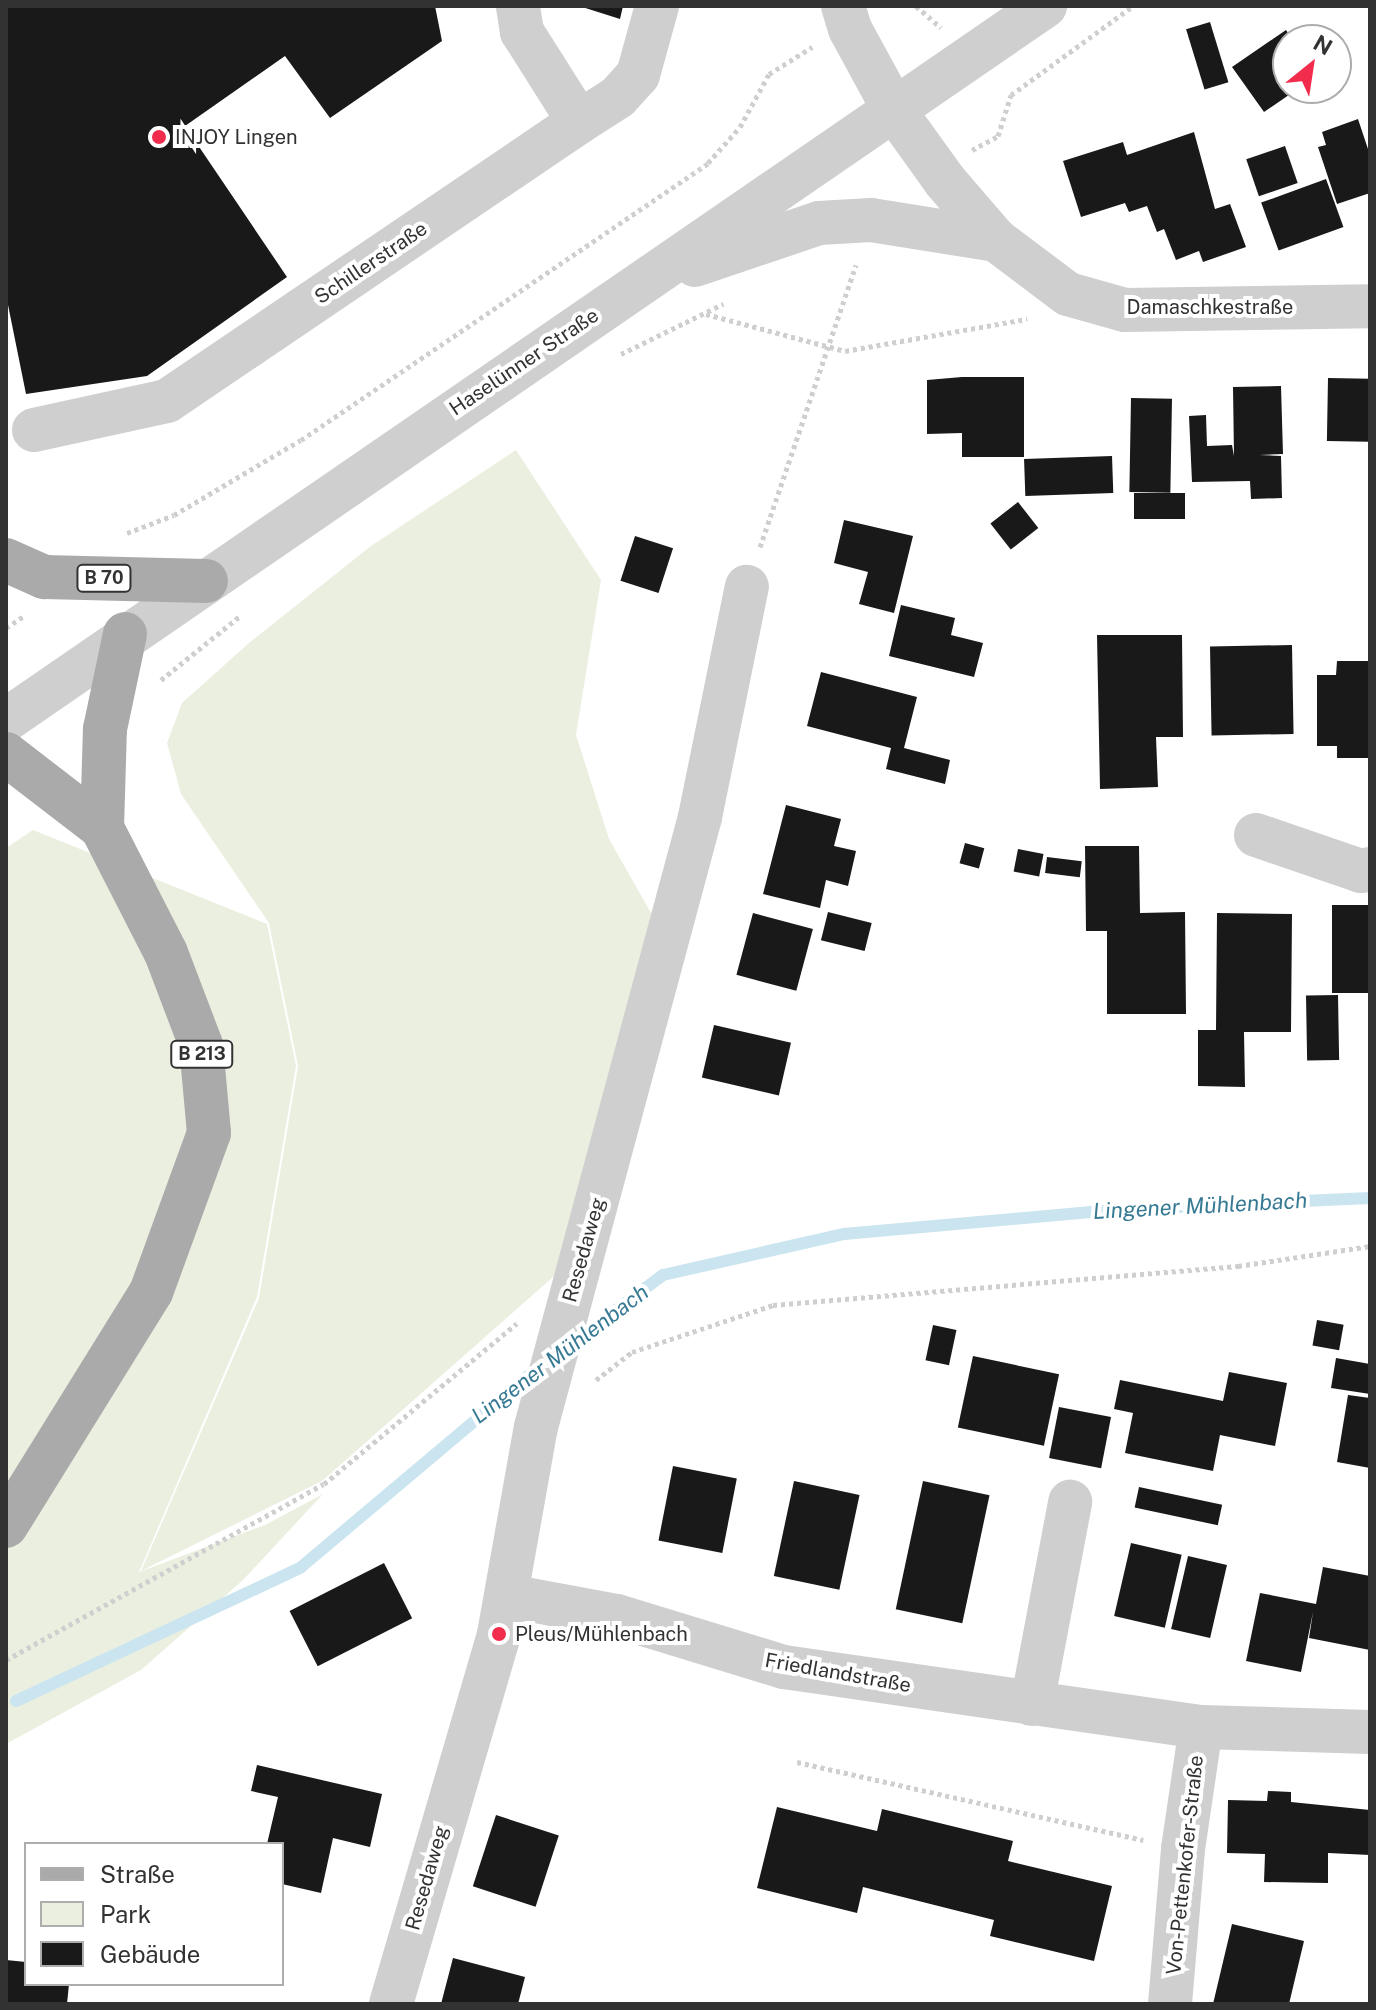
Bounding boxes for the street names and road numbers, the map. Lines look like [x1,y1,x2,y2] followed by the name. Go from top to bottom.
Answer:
[310,217,432,309] street label: Schillerstraße
[1127,295,1293,319] street label: Damaschkestraße
[445,303,603,421] street label: Haselünner Straße
[76,564,132,592] road number: B 70
[170,1040,234,1068] road number: B 213
[558,1195,610,1305] street label: Resedaweg
[763,1648,913,1698] street label: Friedlandstraße
[1162,1754,1208,1976] street label: Von-Pettenkofer-Straße
[401,1823,453,1933] street label: Resedaweg

